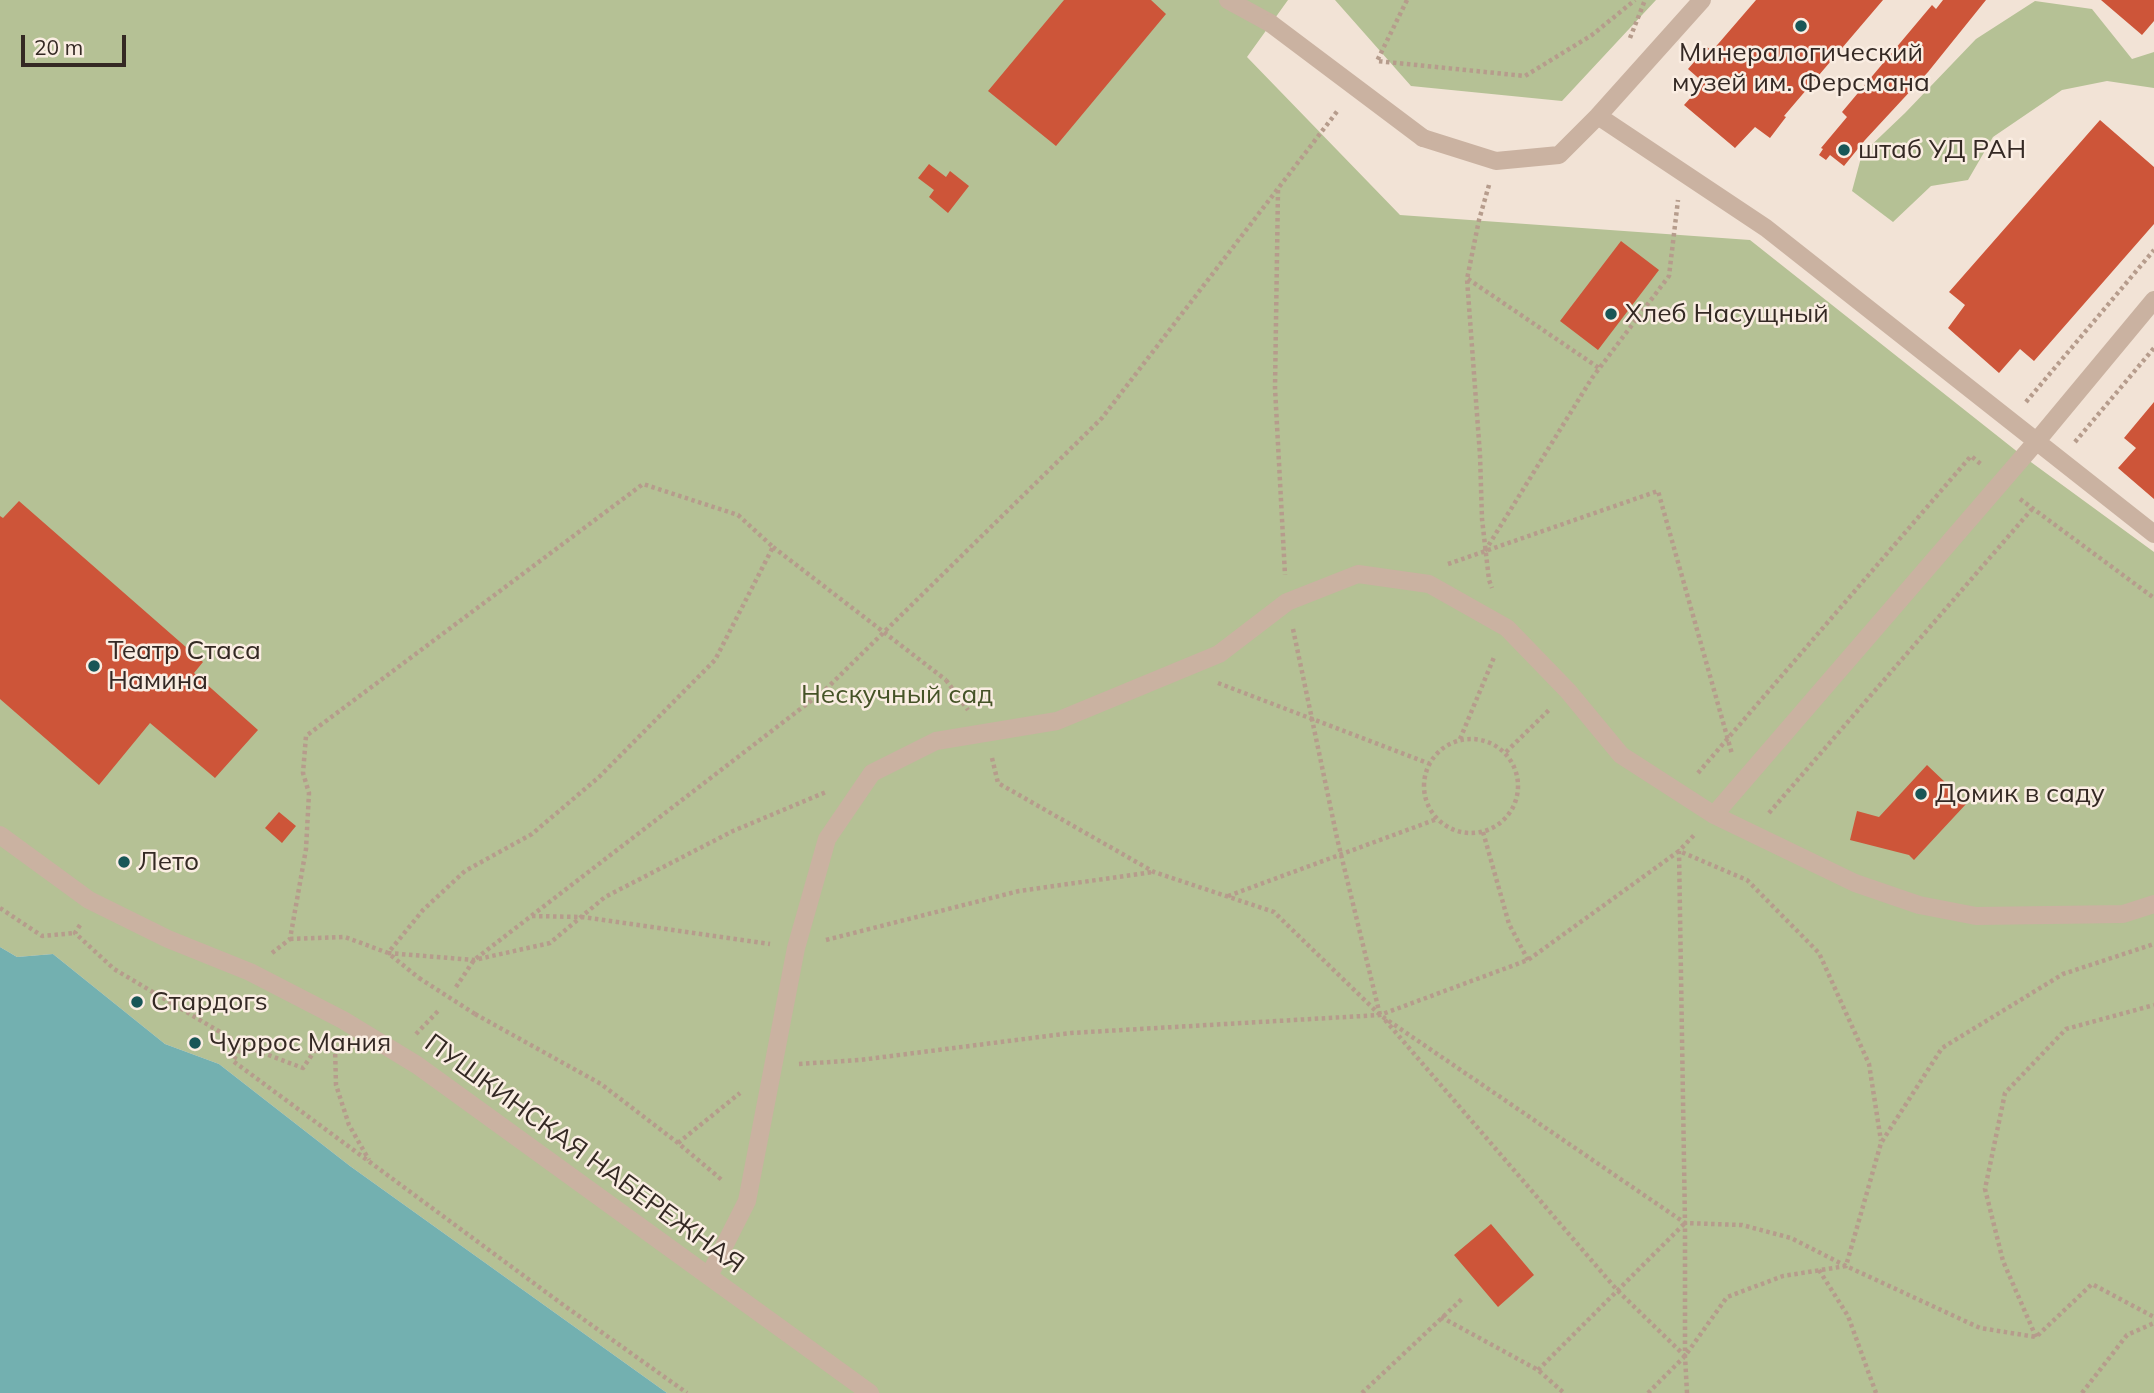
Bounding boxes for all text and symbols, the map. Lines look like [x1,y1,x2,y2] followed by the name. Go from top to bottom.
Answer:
[1793,18,1809,34] marker: Минералогический музей им. Ферсмана
[24,21,130,65] scale bar
[34,34,83,60] text: 20 m
[1672,37,1930,98] place label: Минералогический музей им. Ферсмана
[1858,134,2026,166] place label: штаб УД РАН
[1836,142,1852,158] marker: штаб УД РАН
[1625,298,1829,330] place label: Хлеб Насущный
[1603,306,1619,322] marker: Хлеб Насущный
[108,635,261,696] place label: Театр Стаса Намина
[86,658,102,674] marker: Театр Стаса Намина
[801,679,993,711] park label: Нескучный сад
[1935,778,2105,810] place label: Домик в саду
[1913,786,1929,802] marker: Домик в саду
[138,846,199,878] place label: Лето
[116,854,132,870] marker: Лето
[151,986,268,1018] place label: Стардогs
[129,994,145,1010] marker: Стардогs
[209,1027,391,1059] place label: Чуррос Мания
[418,1028,750,1280] street label: ПУШКИНСКАЯ НАБЕРЕЖНАЯ
[187,1035,203,1051] marker: Чуррос Мания

